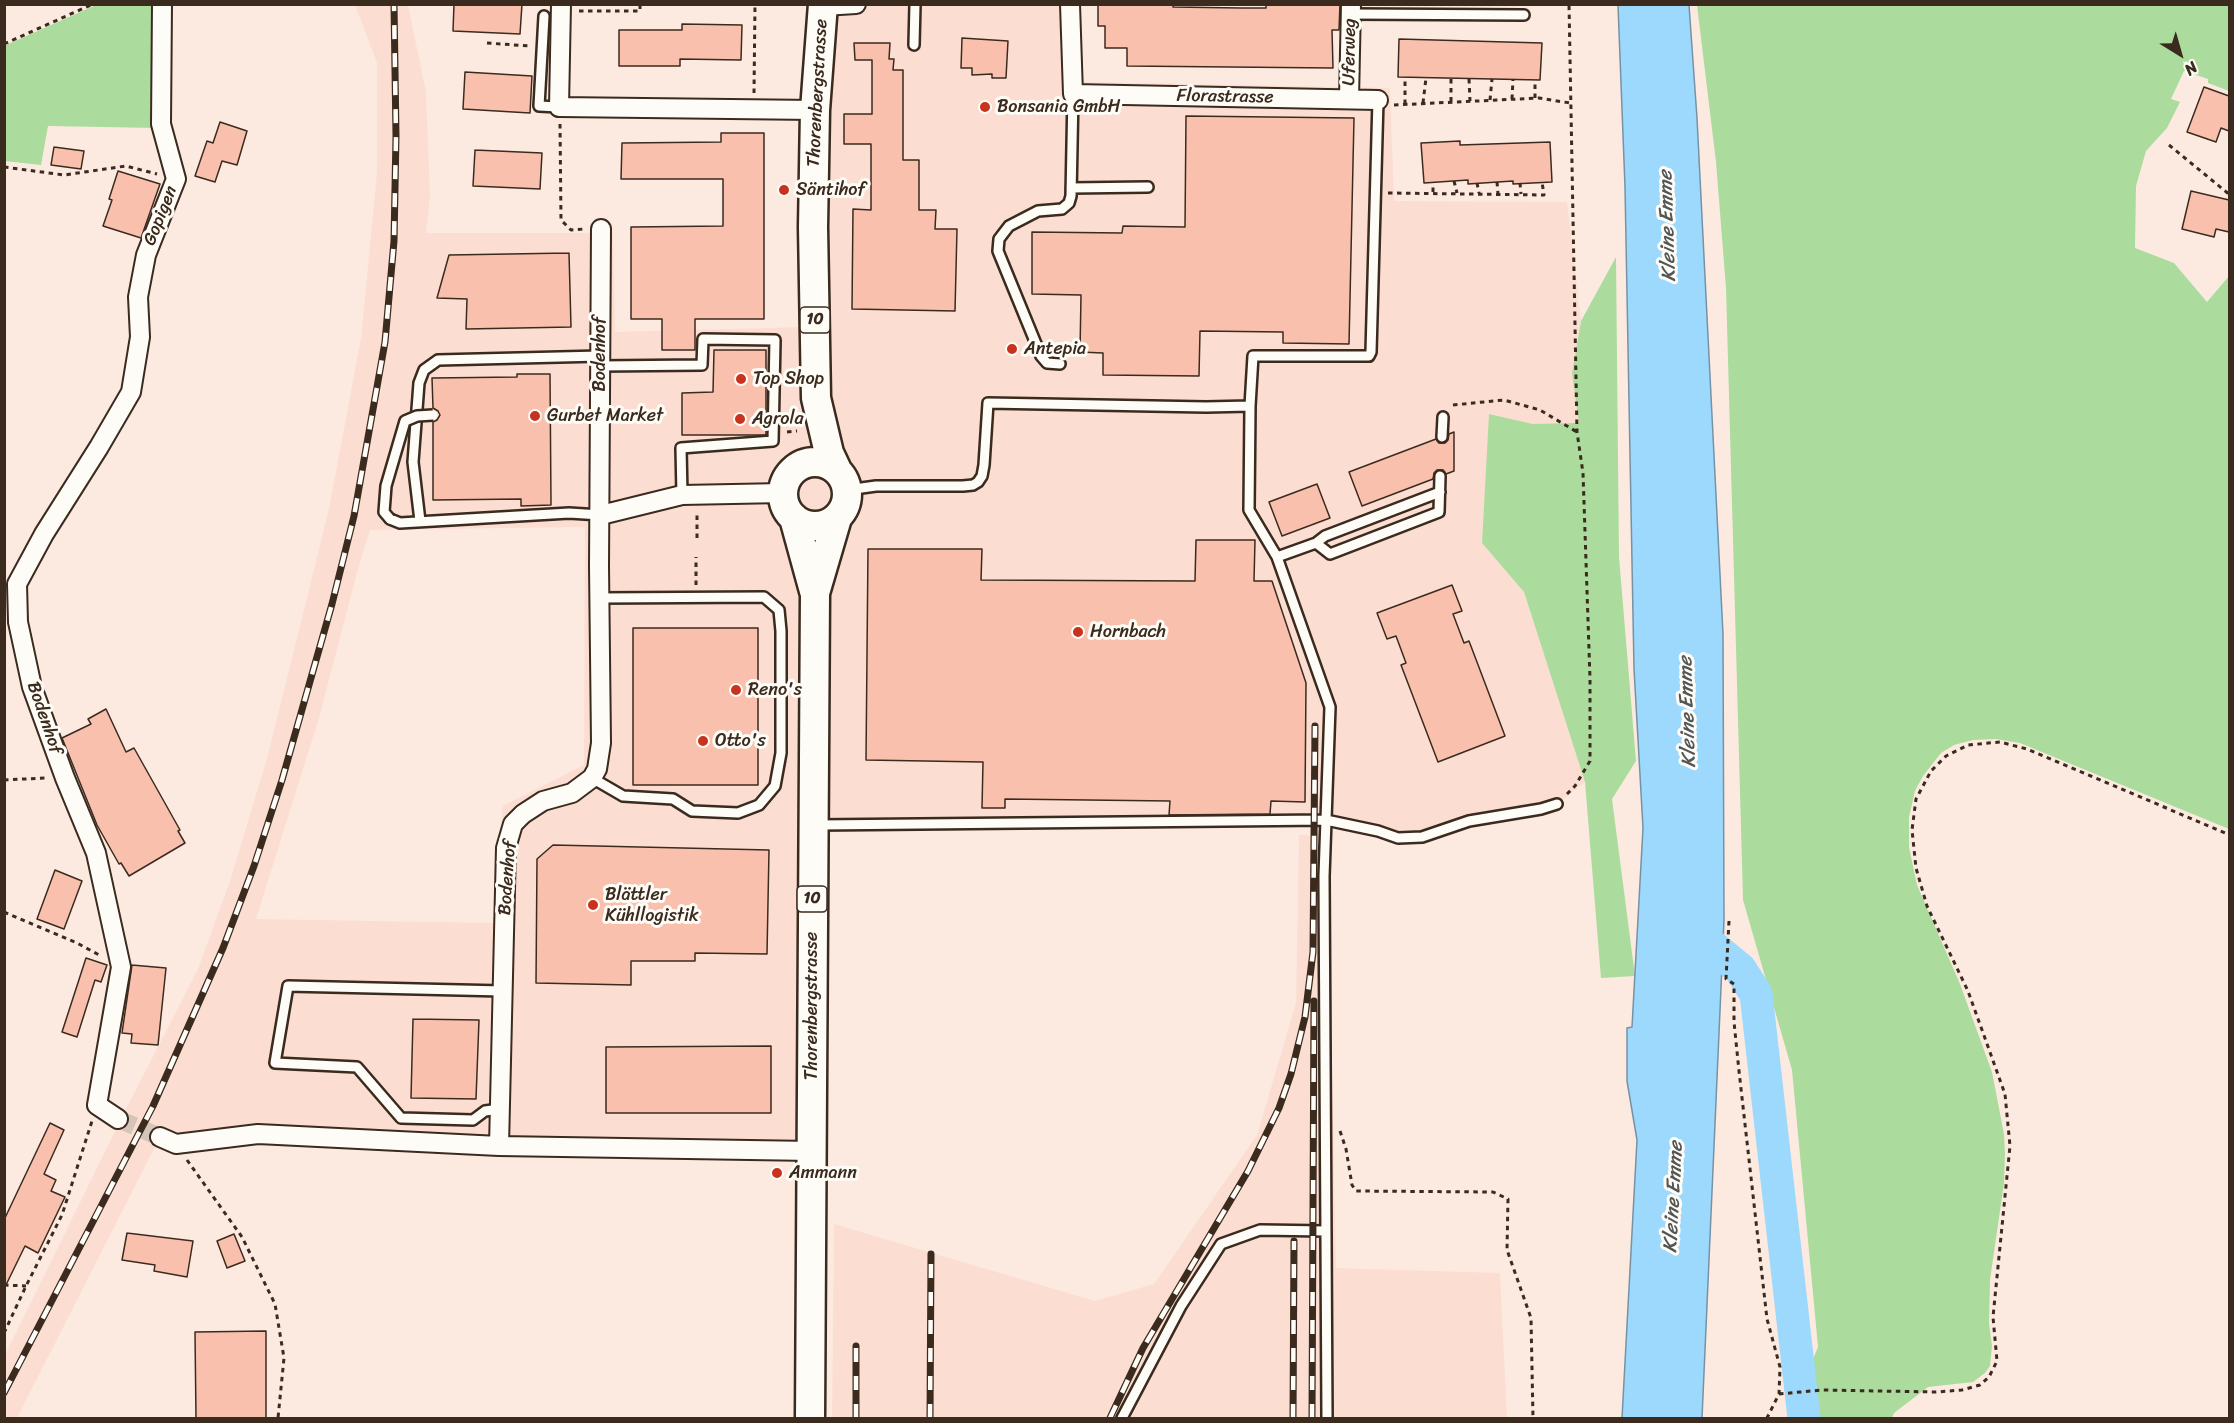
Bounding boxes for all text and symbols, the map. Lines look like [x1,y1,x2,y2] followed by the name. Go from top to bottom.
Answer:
[803,18,833,168] street label: Thorenbergstrasse
[1339,18,1361,86] street label: Uferweg
[2150,24,2210,84] north arrow
[2178,54,2204,84] text: N
[1176,85,1274,109] street label: Florastrasse
[997,96,1120,118] place label: Bonsania GmbH
[978,100,992,114] marker: Bonsania GmbH
[1654,170,1682,282] water label: Kleine Emme
[796,179,865,201] place label: Säntihof
[139,183,183,249] street label: Gopigen
[777,183,791,197] marker: Säntihof
[800,307,830,333] road number: 10
[589,316,611,392] street label: Bodenhof
[1024,338,1086,360] place label: Antepia
[1005,342,1019,356] marker: Antepia
[753,368,824,390] place label: Top Shop
[734,372,748,386] marker: Top Shop
[547,405,663,427] place label: Gurbet Market
[752,408,804,430] place label: Agrola
[528,409,542,423] marker: Gurbet Market
[733,412,747,426] marker: Agrola
[1090,621,1166,643] place label: Hornbach
[1071,625,1085,639] marker: Hornbach
[1674,656,1702,768] water label: Kleine Emme
[22,679,66,757] street label: Bodenhof
[748,679,802,701] place label: Reno's
[729,683,743,697] marker: Reno's
[715,730,766,752] place label: Otto's
[696,734,710,748] marker: Otto's
[495,840,521,916] street label: Bodenhof
[605,884,699,926] place label: Blättler Kühllogistik
[797,886,827,912] road number: 10
[586,898,600,912] marker: Blättler Kühllogistik
[801,932,823,1080] street label: Thorenbergstrasse
[1659,1141,1689,1253] water label: Kleine Emme
[789,1162,857,1184] place label: Ammann
[770,1166,784,1180] marker: Ammann

